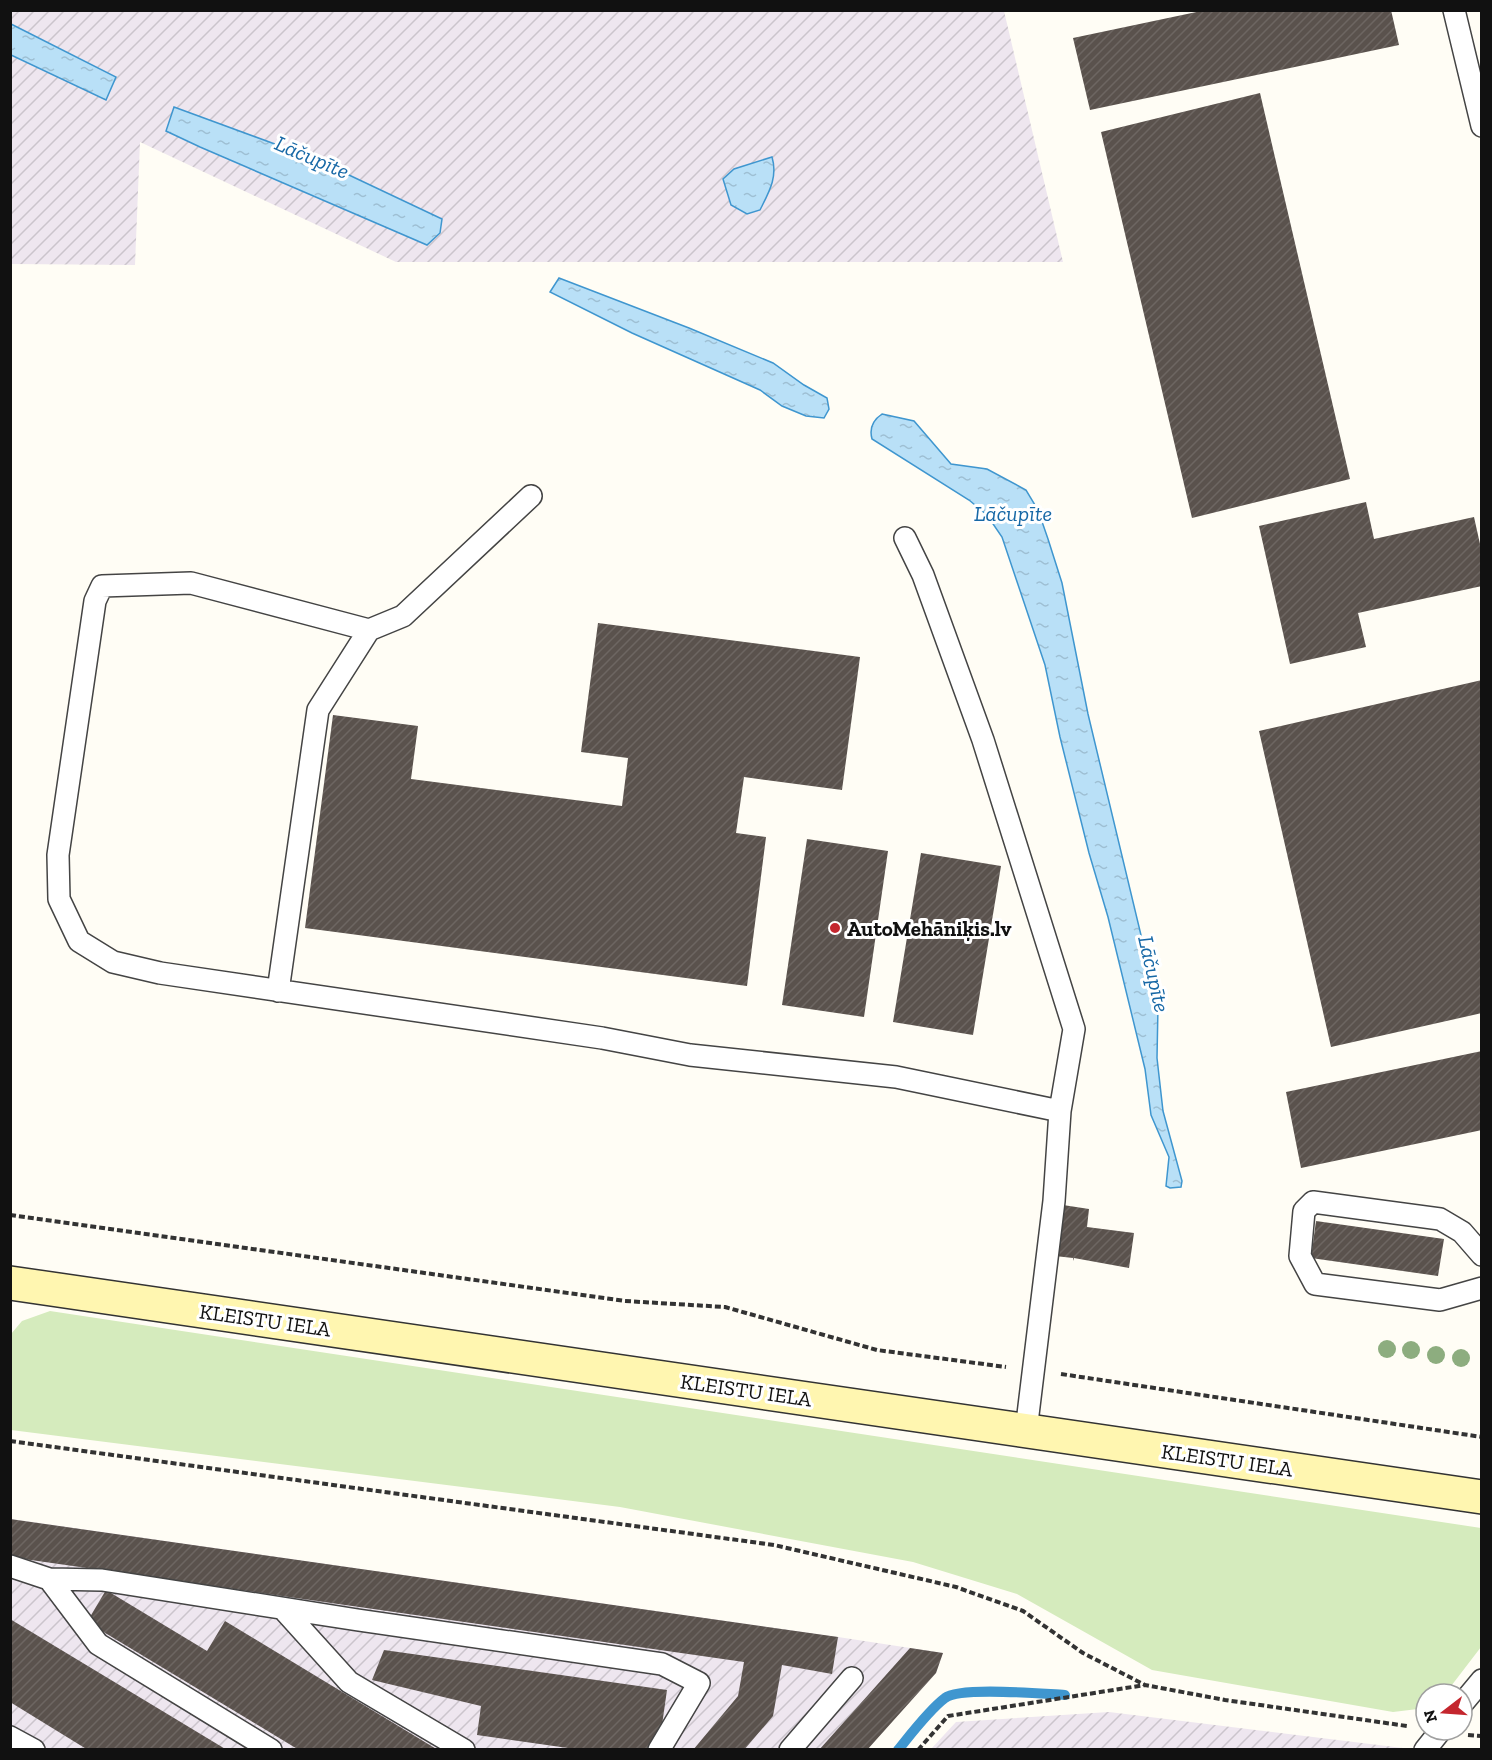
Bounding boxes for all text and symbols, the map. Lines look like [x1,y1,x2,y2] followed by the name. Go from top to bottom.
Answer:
[271,129,353,185] water label: Lāčupīte
[974,500,1052,527] water label: Lāčupīte
[847,916,1012,941] place label: AutoMehāniķis.lv
[828,921,842,935] marker: AutoMehāniķis.lv
[1132,933,1176,1015] water label: Lāčupīte
[198,1298,333,1342] street label: KLEISTU IELA
[679,1368,814,1412] street label: KLEISTU IELA
[1160,1438,1295,1482] street label: KLEISTU IELA
[1414,1682,1474,1742] north arrow
[1419,1708,1441,1725] text: N

